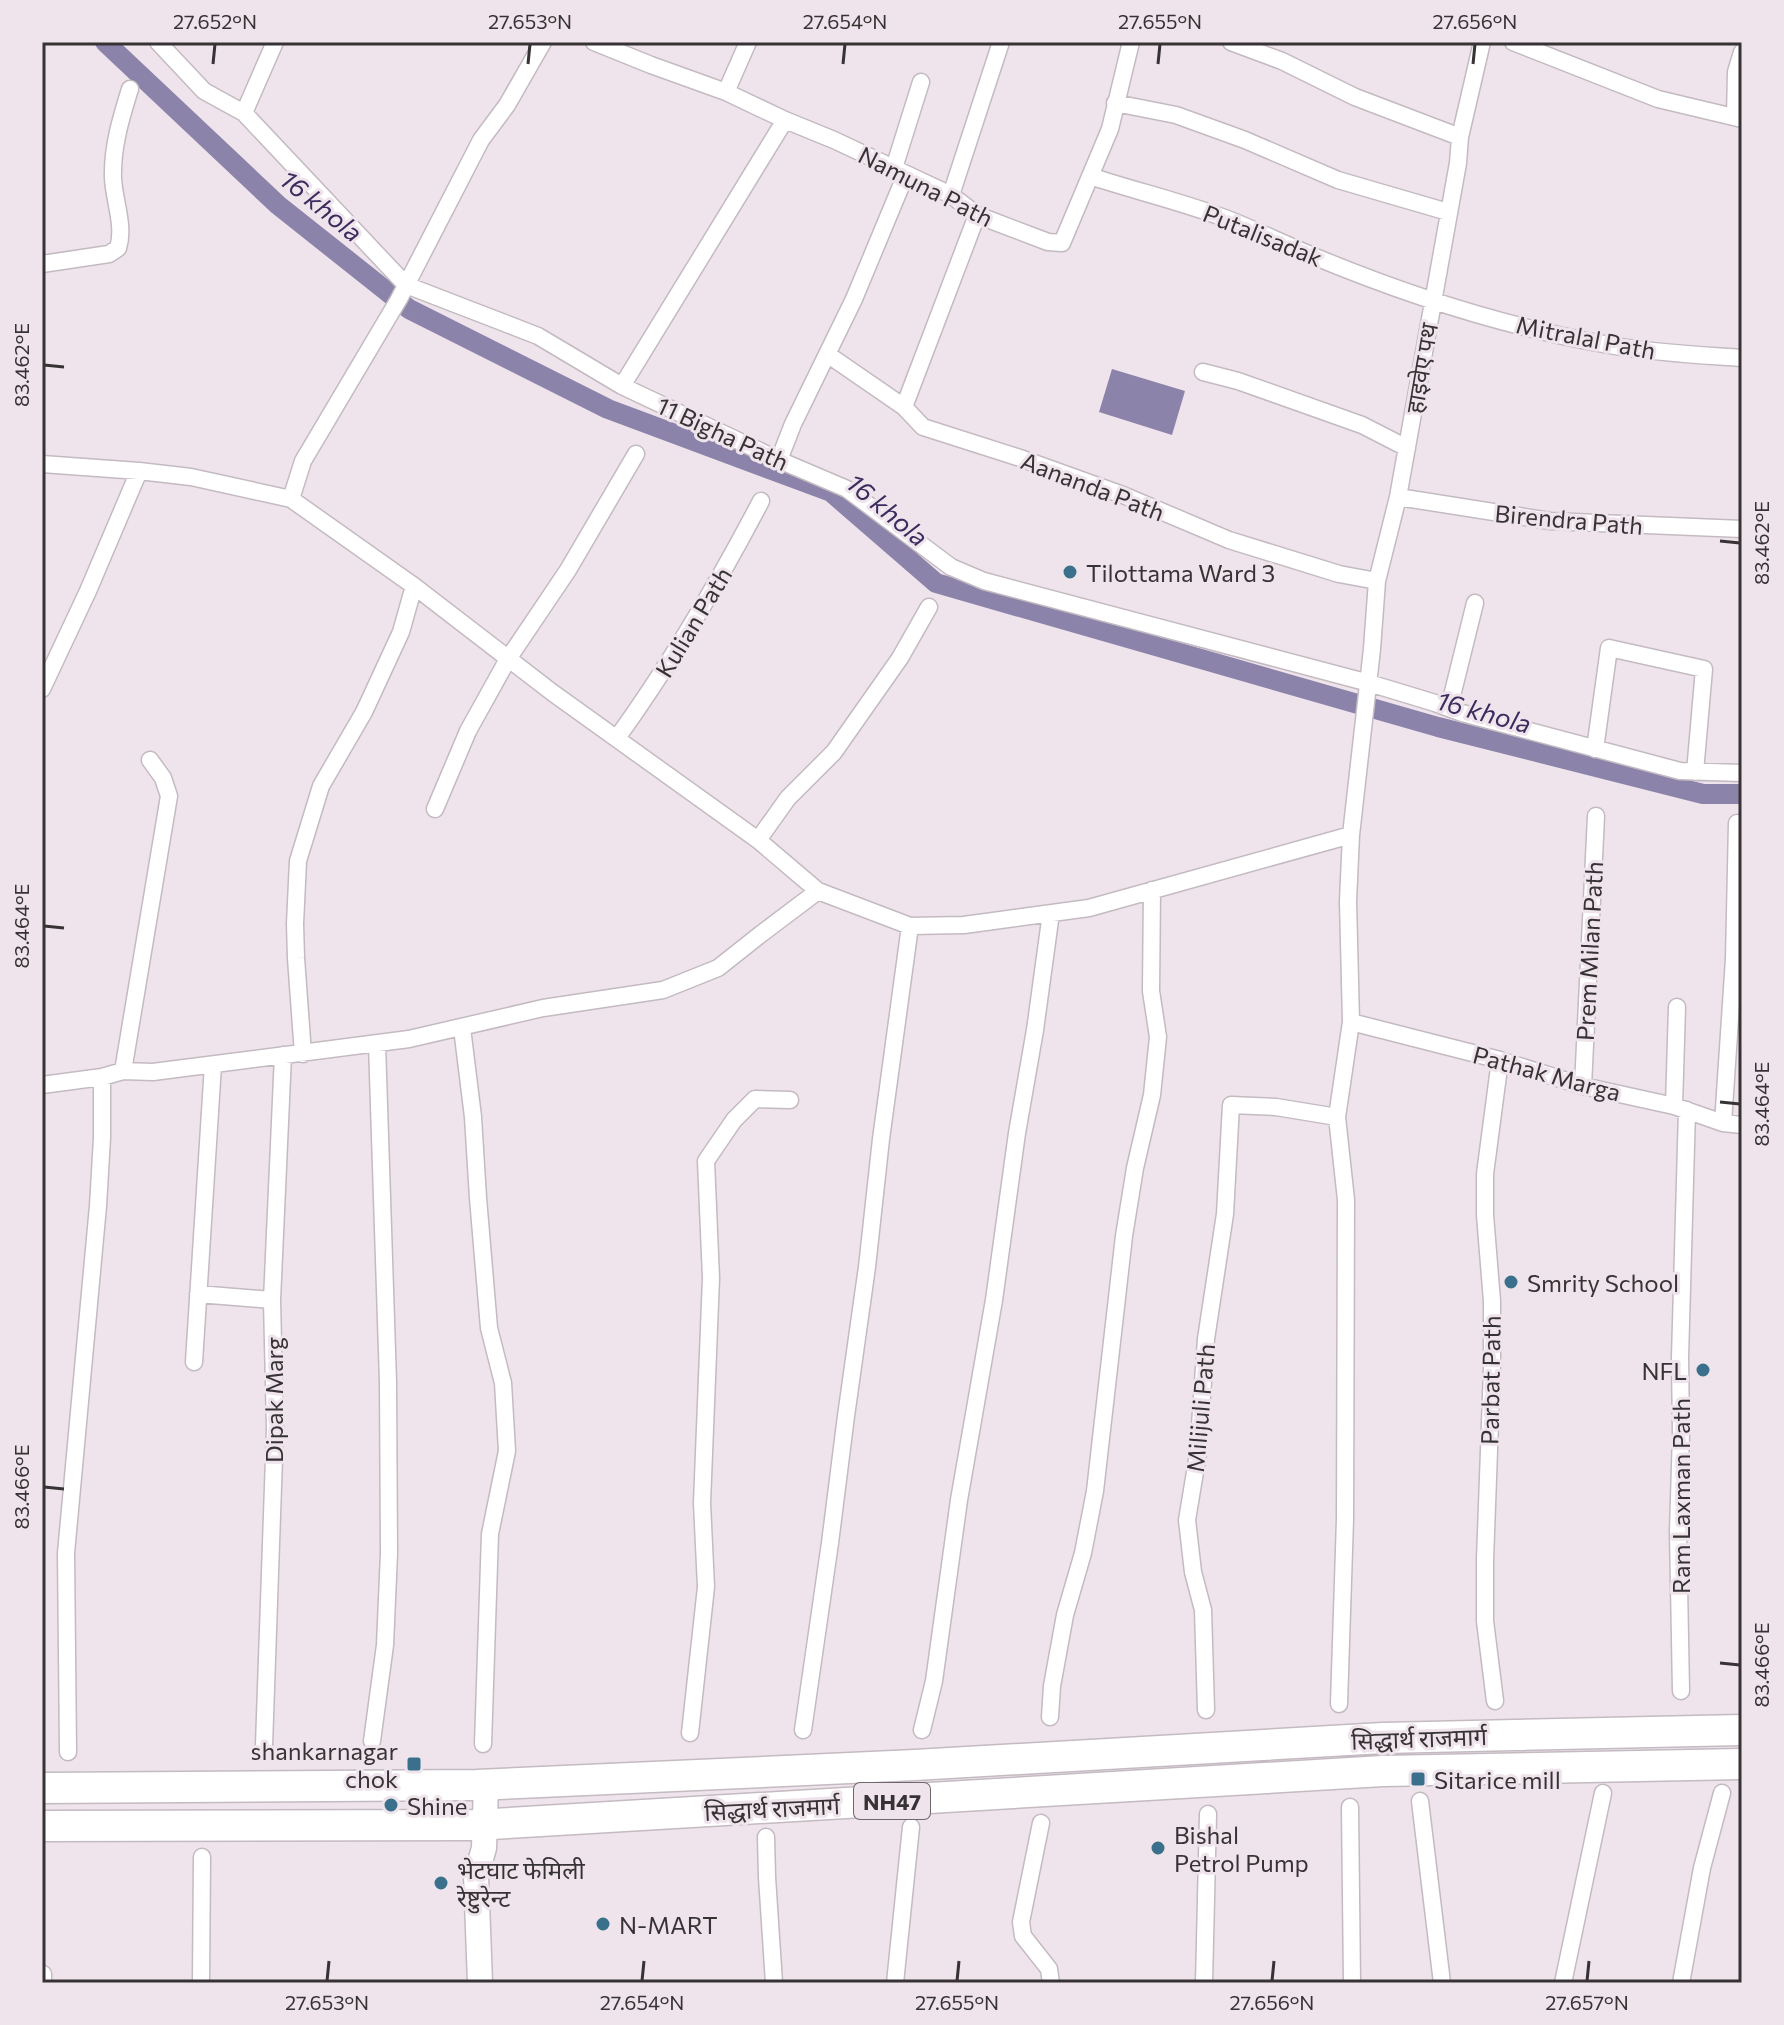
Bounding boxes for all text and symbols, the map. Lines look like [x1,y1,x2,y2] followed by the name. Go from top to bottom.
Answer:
[173,9,257,33] text: 27.652°N
[488,9,572,33] text: 27.653°N
[803,9,887,33] text: 27.654°N
[1118,9,1202,33] text: 27.655°N
[1433,9,1517,33] text: 27.656°N
[854,140,998,232] street label: Namuna Path
[275,163,369,247] water label: 16 khola
[1199,198,1327,272] street label: Putalisadak
[1514,309,1658,365] street label: Mitralal Path
[1399,320,1443,415] street label: हाइवेए पथ
[9,323,33,407] text: 83.462°E
[653,390,793,476] street label: 11 Bigha Path
[1017,445,1169,527] street label: Aananda Path
[841,466,935,552] water label: 16 khola
[1494,498,1644,540] street label: Birendra Path
[1749,501,1773,585] text: 83.462°E
[1086,558,1275,587] place label: Tilottama Ward 3
[649,562,737,682] street label: Kulian Path
[1061,563,1079,581] marker: Tilottama Ward 3
[1433,684,1535,738] water label: 16 khola
[1570,860,1608,1042] street label: Prem Milan Path
[9,884,33,968] text: 83.464°E
[1470,1039,1624,1107] street label: Pathak Marga
[1749,1062,1773,1146] text: 83.464°E
[1527,1268,1679,1297] place label: Smrity School
[1502,1273,1520,1291] marker: Smrity School
[1474,1315,1506,1445] street label: Parbat Path
[259,1337,288,1463] street label: Dipak Marg
[1180,1342,1220,1474] street label: Milijuli Path
[1641,1356,1687,1385] place label: NFL
[1694,1361,1712,1379] marker: NFL
[1666,1398,1695,1594] street label: Ram Laxman Path
[9,1444,33,1530] text: 83.466°E
[1749,1622,1773,1708] text: 83.466°E
[1351,1721,1488,1755] street label: सिद्धार्थ राजमार्ग
[251,1736,398,1793] place label: shankarnagar chok
[405,1755,423,1773] marker: shankarnagar chok
[1434,1765,1561,1794] place label: Sitarice mill
[1409,1770,1427,1788] marker: Sitarice mill
[854,1783,930,1819] road number: NH47
[703,1790,842,1826] street label: सिद्धार्थ राजमार्ग
[407,1791,467,1820] place label: Shine
[382,1796,400,1814] marker: Shine
[1174,1820,1309,1877] place label: Bishal Petrol Pump
[1149,1839,1167,1857] marker: Bishal Petrol Pump
[456,1855,585,1914] place label: भेटघाट फेमिली रेष्टुरेन्ट
[432,1874,450,1892] marker: भेटघाट फेमिली रेष्टुरेन्ट
[619,1910,718,1939] place label: N-MART
[594,1915,612,1933] marker: N-MART
[285,1990,369,2014] text: 27.653°N
[600,1990,684,2014] text: 27.654°N
[915,1990,999,2014] text: 27.655°N
[1230,1990,1314,2014] text: 27.656°N
[1545,1990,1629,2014] text: 27.657°N

